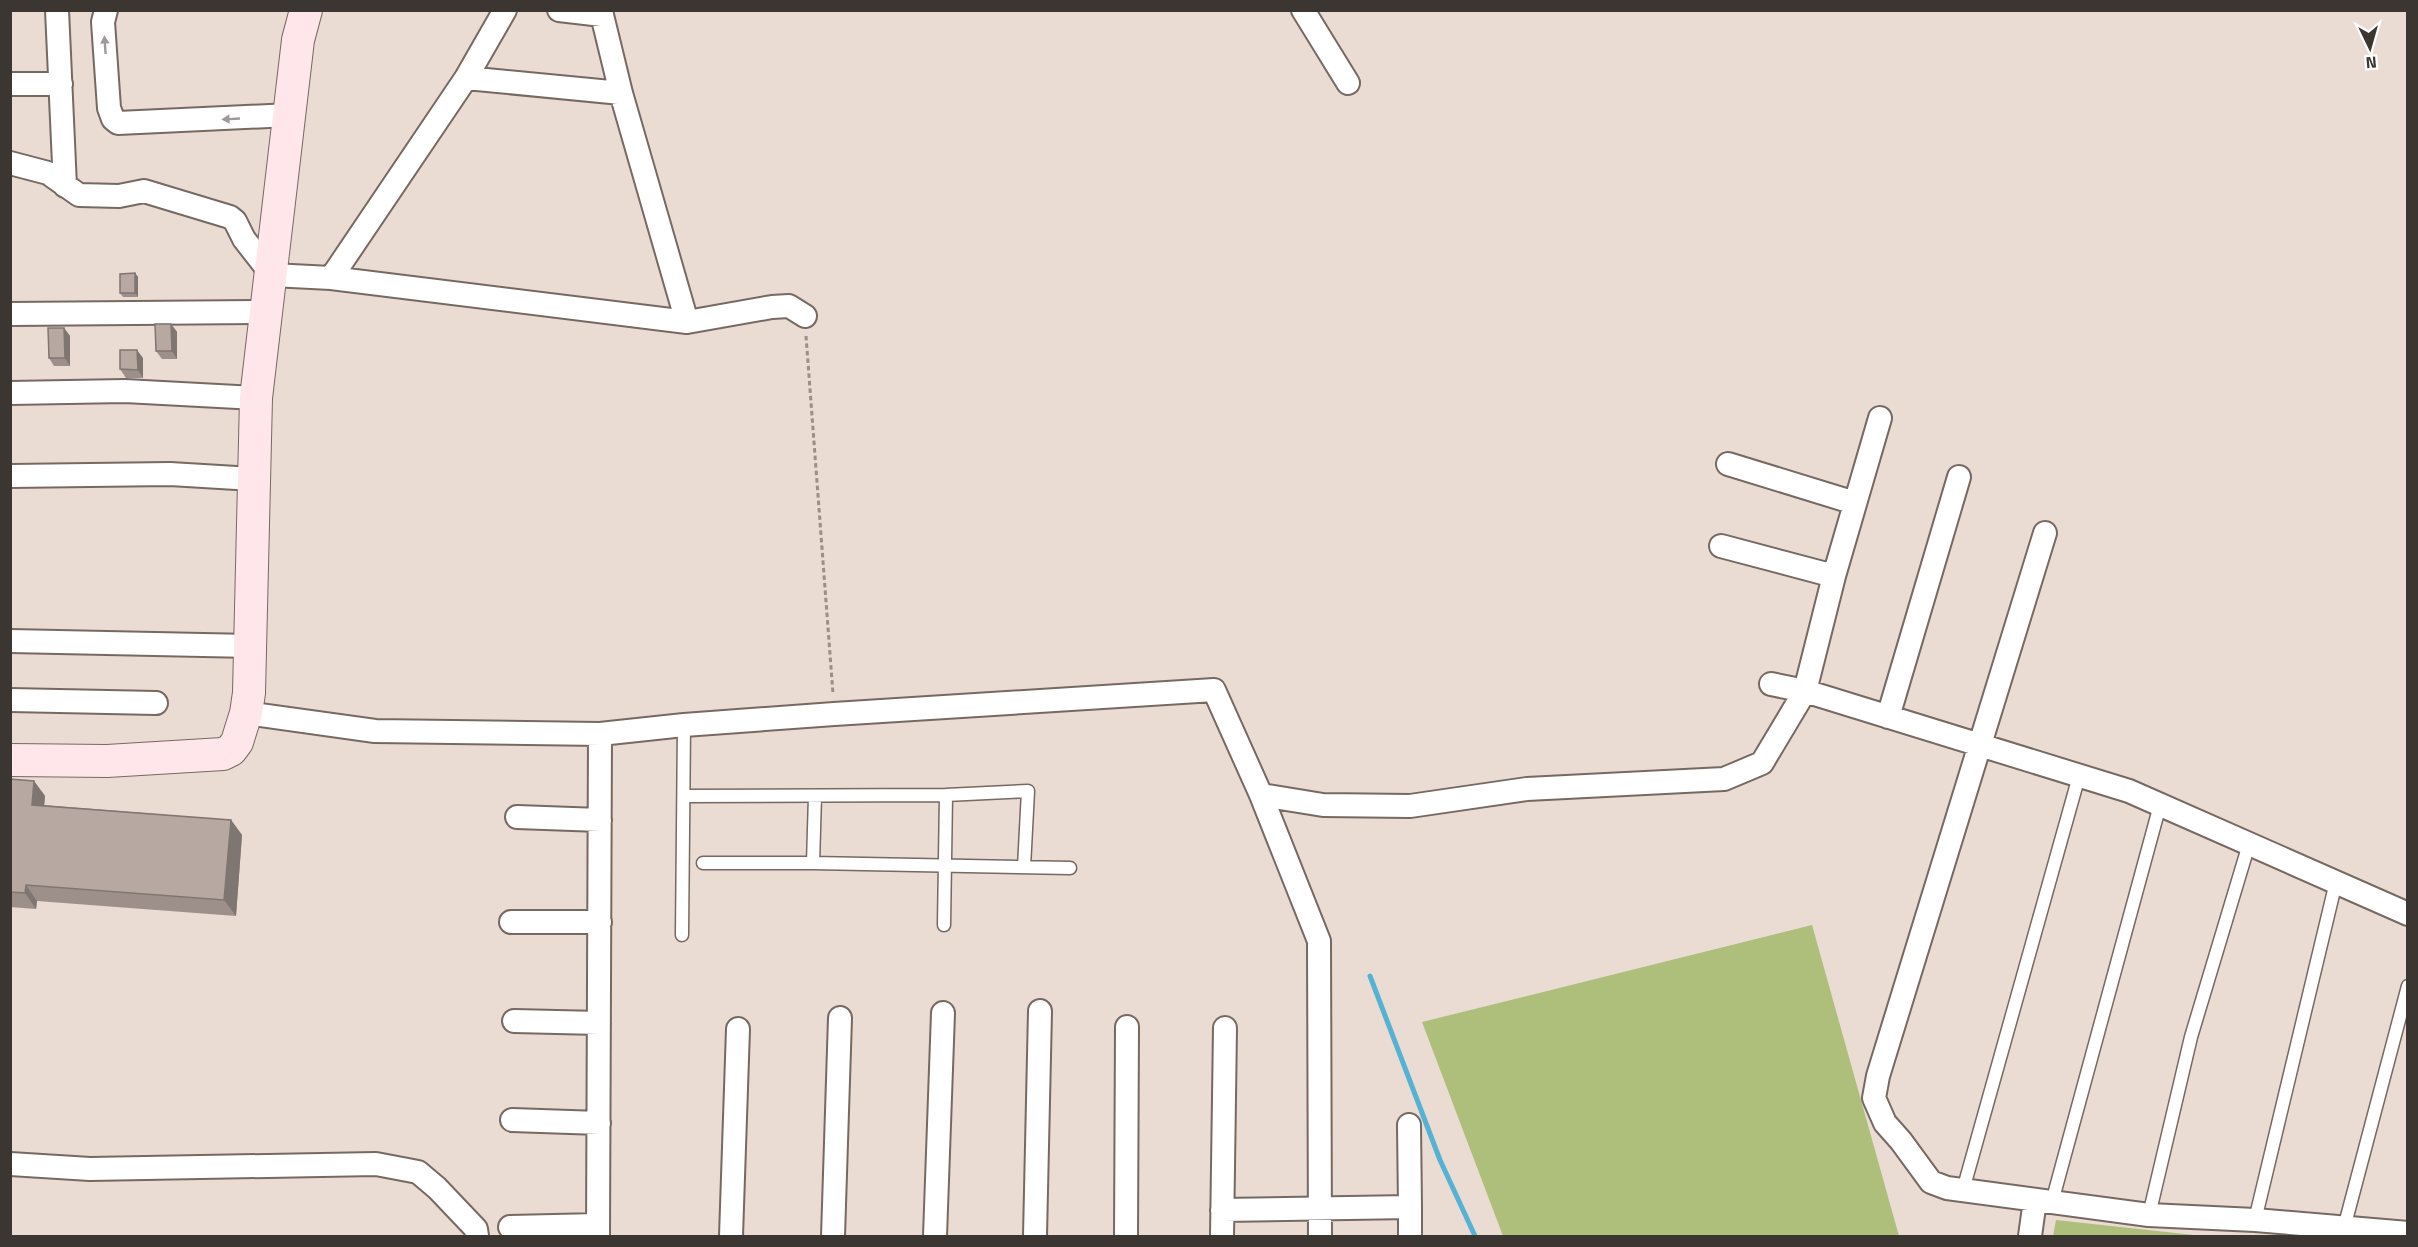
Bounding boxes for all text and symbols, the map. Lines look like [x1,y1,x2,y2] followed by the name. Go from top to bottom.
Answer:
[2340,18,2400,78] north arrow
[100,36,110,55] one-way arrow
[2365,51,2378,75] text: N
[222,114,241,123] one-way arrow

